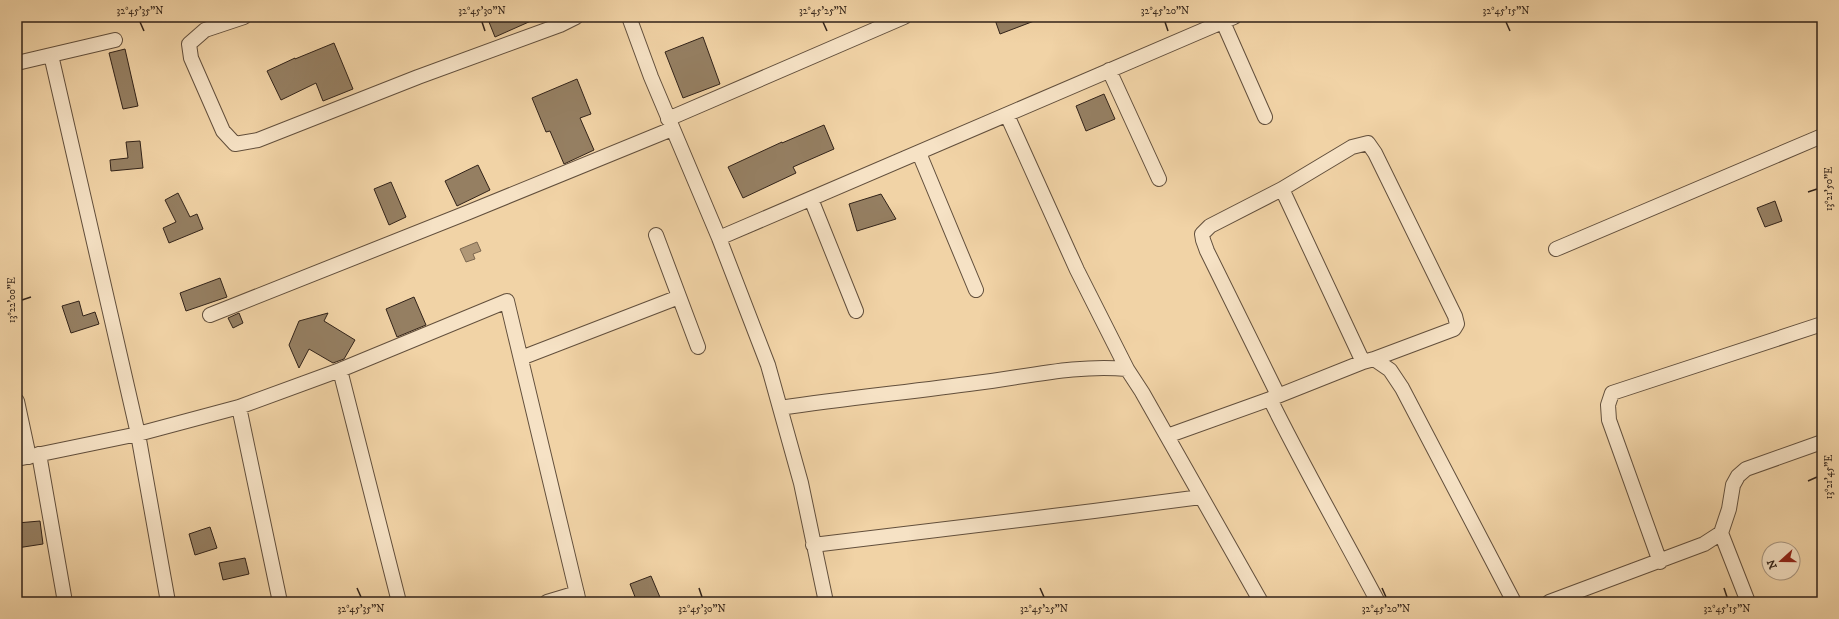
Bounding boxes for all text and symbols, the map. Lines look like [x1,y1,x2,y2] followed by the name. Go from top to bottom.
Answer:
[117,5,163,17] text: 32°45'35"N
[458,5,506,17] text: 32°45'30"N
[799,5,847,17] text: 32°45'25"N
[1141,5,1189,17] text: 32°45'20"N
[1483,5,1529,17] text: 32°45'15"N
[1823,167,1835,211] text: 13°21'50"E
[6,277,18,323] text: 13°22'00"E
[1823,455,1835,499] text: 13°21'45"E
[1761,541,1801,581] north arrow
[1764,558,1781,571] text: N
[338,603,384,615] text: 32°45'35"N
[678,603,726,615] text: 32°45'30"N
[1020,603,1068,615] text: 32°45'25"N
[1362,603,1410,615] text: 32°45'20"N
[1704,603,1750,615] text: 32°45'15"N

